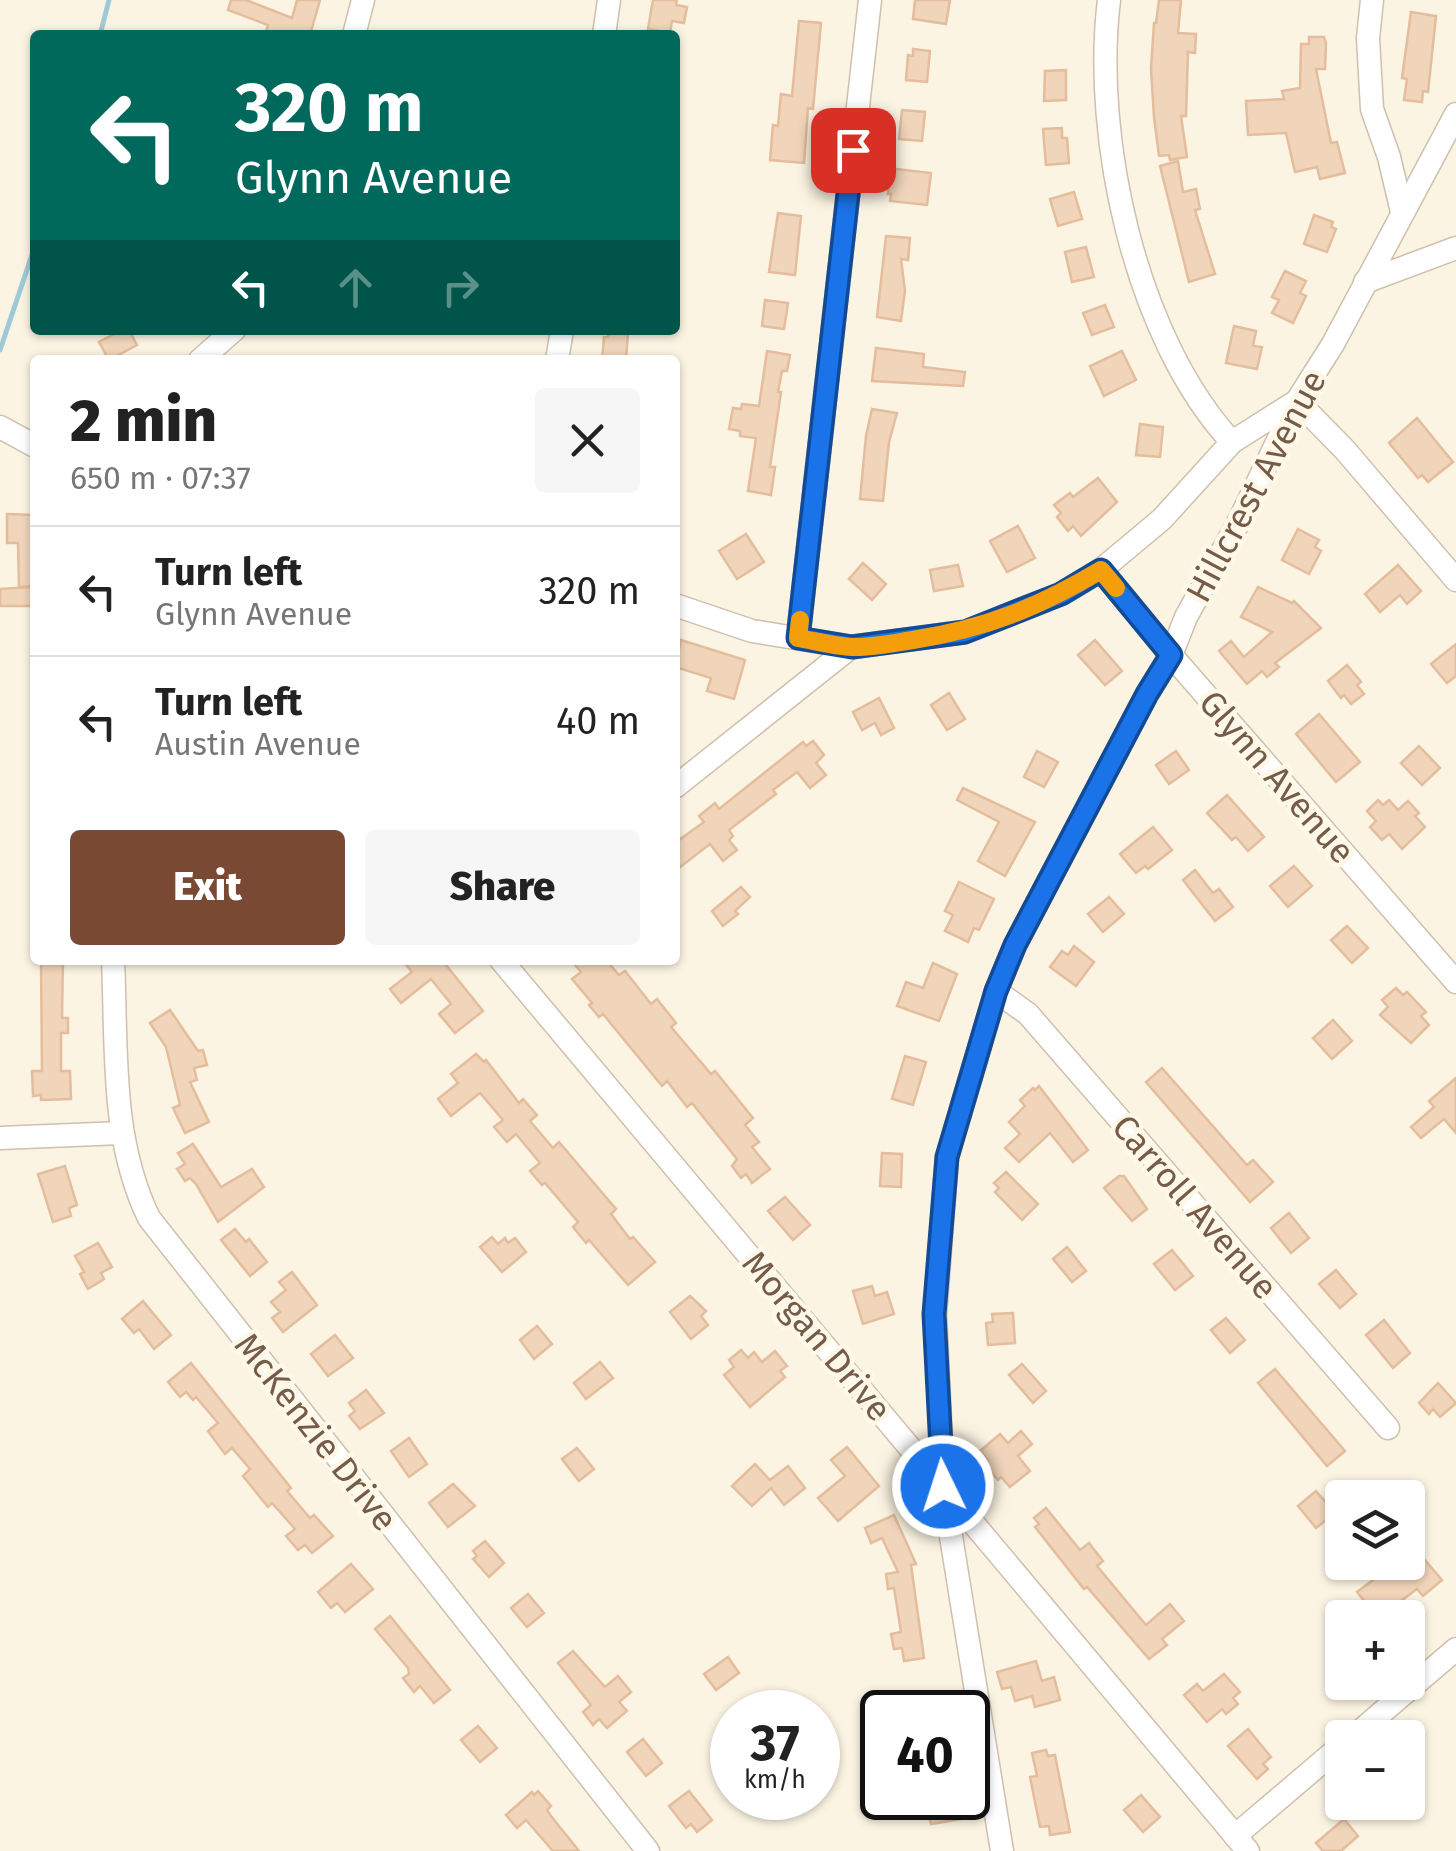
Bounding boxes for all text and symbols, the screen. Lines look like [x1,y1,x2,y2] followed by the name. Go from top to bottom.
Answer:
[235,66,424,150] text: 320 m
[70,70,200,200] icon: left
[811,108,896,193] pin
[826,123,881,178] icon: arrive
[235,151,512,205] text: Glynn Avenue
[223,260,278,315] icon: left
[328,260,383,315] icon: ahead
[433,260,488,315] icon: right
[1177,363,1335,609] street label: Hillcrest Avenue
[70,385,217,457] text: 2 min
[535,388,640,493] button: close
[70,459,251,497] text: 650 m · 07:37
[155,549,302,595] text: Turn left
[70,564,125,619] icon: left
[539,568,640,614] text: 320 m
[155,595,352,633] text: Glynn Avenue
[155,679,302,725] text: Turn left
[1190,682,1364,872] street label: Glynn Avenue
[70,694,125,749] icon: left
[556,698,640,744] text: 40 m
[155,725,361,763] text: Austin Avenue
[70,830,345,945] button: Exit
[365,830,640,945] button: Share
[1103,1106,1287,1308] street label: Carroll Avenue
[734,1242,900,1430] street label: Morgan Drive
[226,1325,406,1539] street label: McKenzie Drive
[891,1434,995,1538] position arrow
[1325,1480,1425,1820] map controls
[1325,1480,1425,1580] button: layers
[1325,1600,1425,1700] button: +
[860,1690,990,1820] speed limit sign: 40
[750,1713,800,1773] text: 37
[1325,1720,1425,1820] button: −
[744,1765,806,1795] text: km/h

